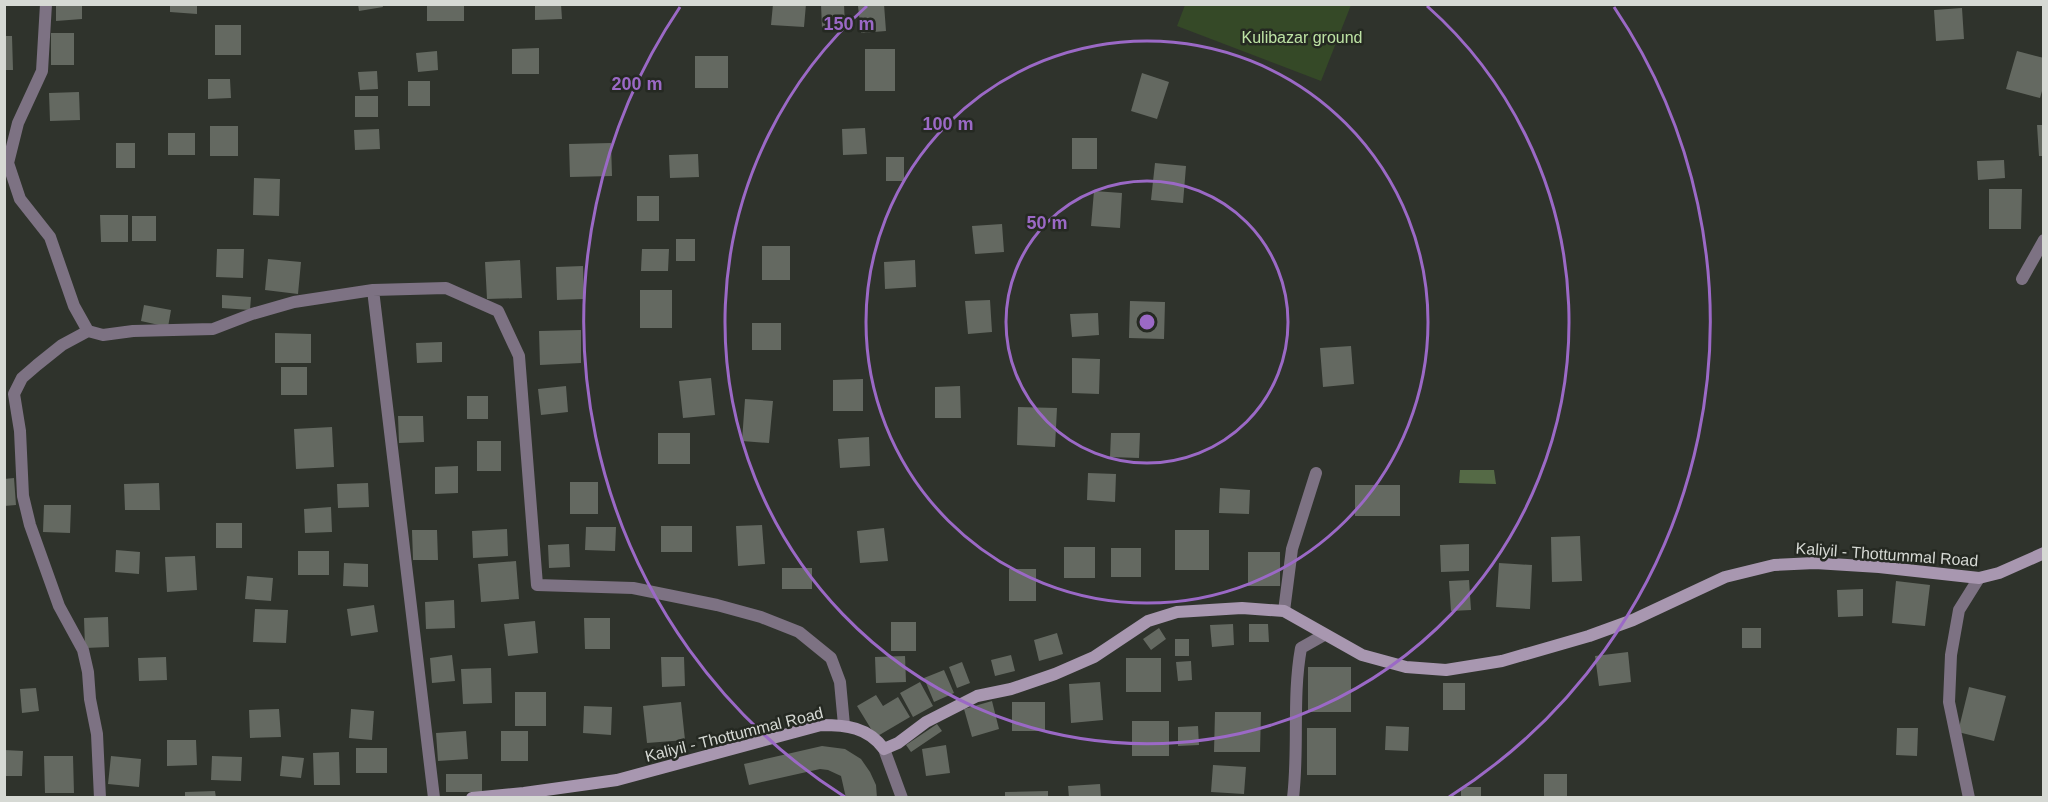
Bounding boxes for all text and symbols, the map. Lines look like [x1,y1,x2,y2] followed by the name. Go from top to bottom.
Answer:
[823,14,875,34] text: 150 m
[1242,29,1362,46] park label: Kulibazar ground
[611,74,663,94] text: 200 m
[922,114,974,134] text: 100 m
[1026,213,1068,233] text: 50 m
[1137,312,1157,332] centre of rings
[1795,540,1979,569] street label: Kaliyil - Thottummal Road
[643,704,825,765] street label: Kaliyil - Thottummal Road

